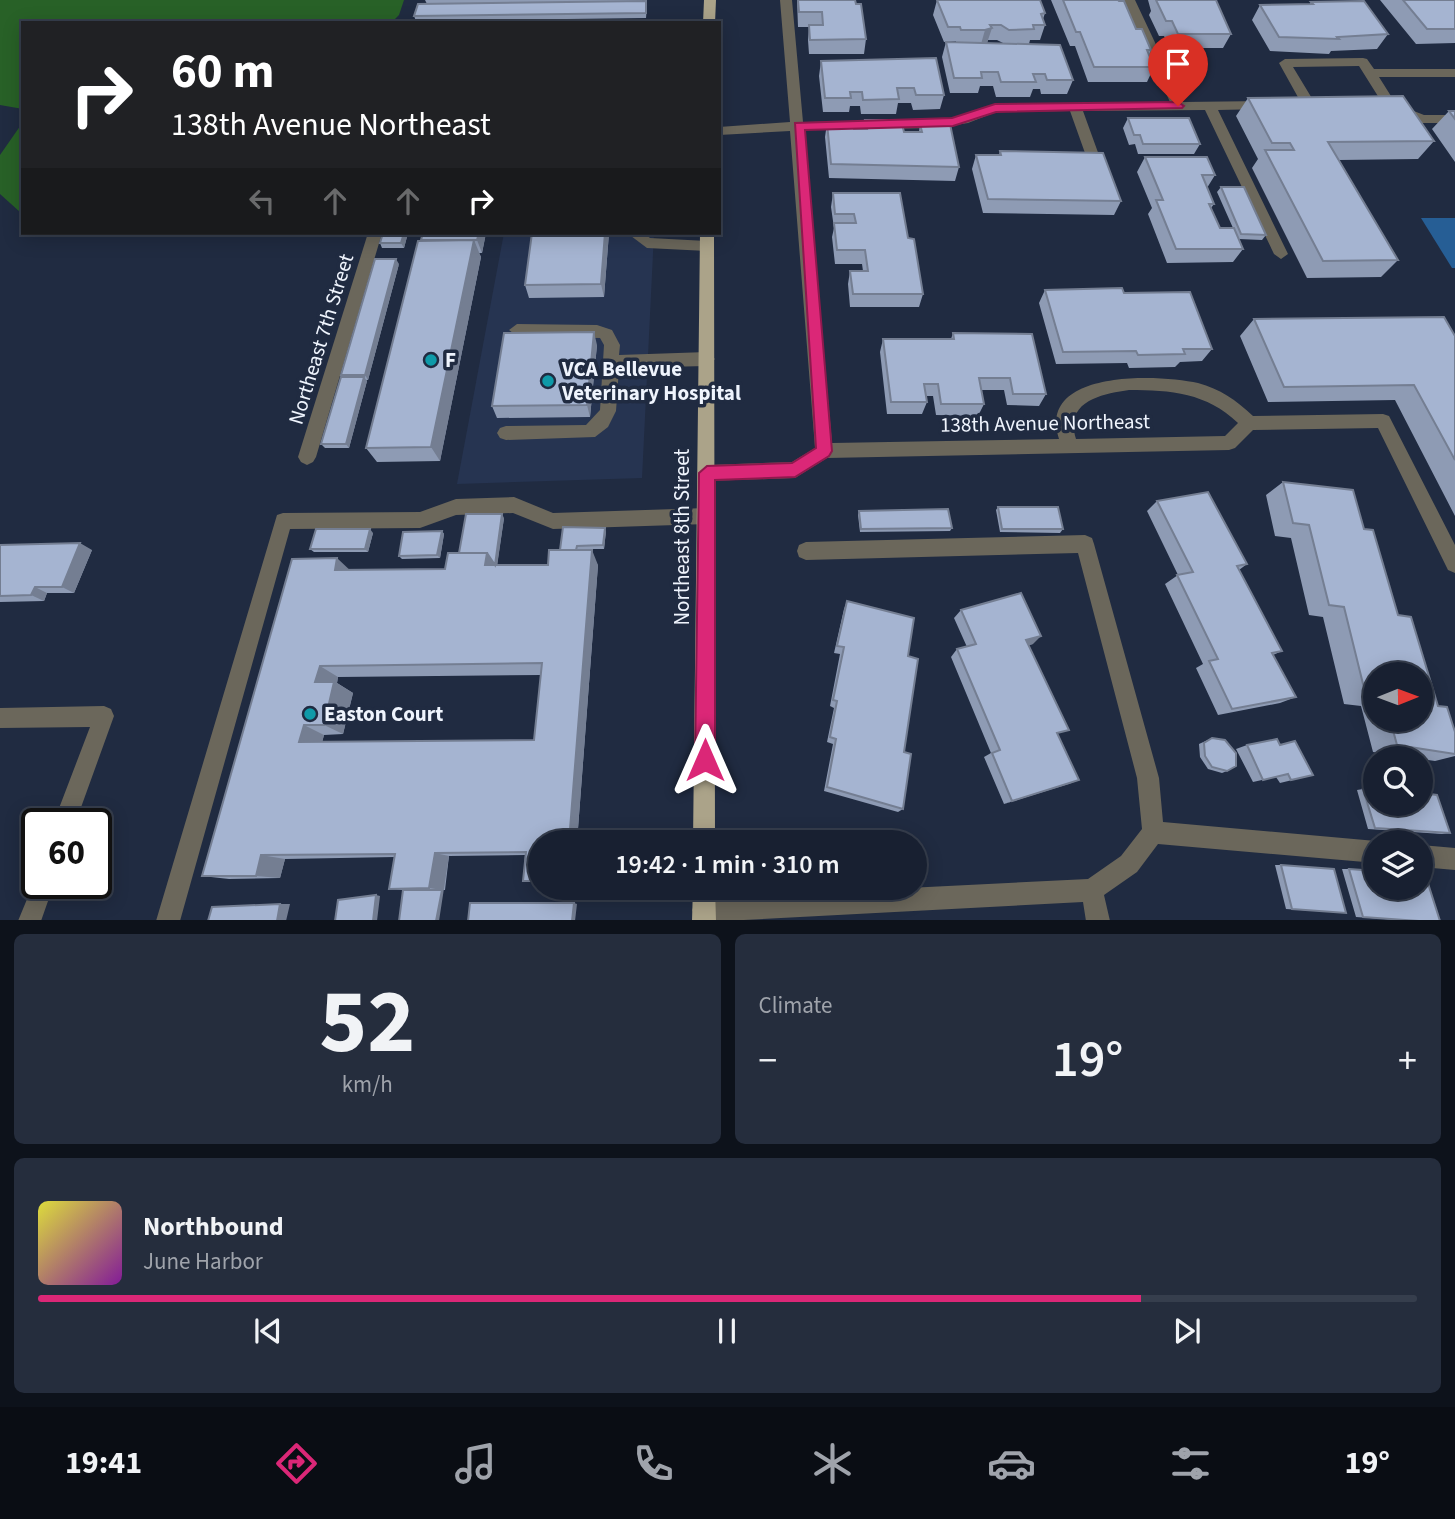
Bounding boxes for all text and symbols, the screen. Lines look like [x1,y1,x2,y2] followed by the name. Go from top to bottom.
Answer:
[1148,34,1208,106] pin
[171,37,275,107] text: 60 m
[1159,45,1197,83] icon: arrive
[56,49,147,140] icon: right
[171,102,491,148] text: 138th Avenue Northeast
[243,182,281,220] icon: left
[316,182,354,220] icon: ahead
[389,182,427,220] icon: ahead
[462,182,500,220] icon: right
[281,250,361,428] street label: Northeast 7th Street
[445,345,456,375] place label: F
[423,352,439,368] marker: F
[561,354,741,408] place label: VCA Bellevue Veterinary Hospital
[540,373,556,389] marker: VCA Bellevue Veterinary Hospital
[940,406,1150,440] street label: 138th Avenue Northeast
[667,449,697,625] street label: Northeast 8th Street
[1363,662,1433,732] north arrow
[1363,662,1433,900] map controls
[324,699,443,729] place label: Easton Court
[302,706,318,722] marker: Easton Court
[668,723,742,797] position arrow
[1363,746,1433,816] button: search
[21,808,112,899] speed limit sign: 60
[1363,830,1433,900] button: layers
[615,846,840,883] text: 19:42 · 1 min · 310 m
[319,958,415,1087] text: 52
[759,989,832,1022] text: Climate
[1052,1023,1123,1097] text: 19°
[759,1034,777,1088] text: −
[1398,1034,1417,1088] text: +
[342,1068,393,1101] text: km/h
[143,1208,284,1245] text: Northbound
[143,1245,263,1278] text: June Harbor
[249,1312,287,1350] icon: previous
[708,1312,746,1350] icon: pause
[1168,1312,1206,1350] icon: next
[272,1439,321,1488] icon: directions
[451,1439,500,1488] icon: music
[629,1439,678,1488] icon: phone
[808,1439,857,1488] icon: climate
[987,1439,1036,1488] icon: car
[1166,1439,1215,1488] icon: filters
[65,1440,142,1486] text: 19:41
[1345,1440,1390,1486] text: 19°

